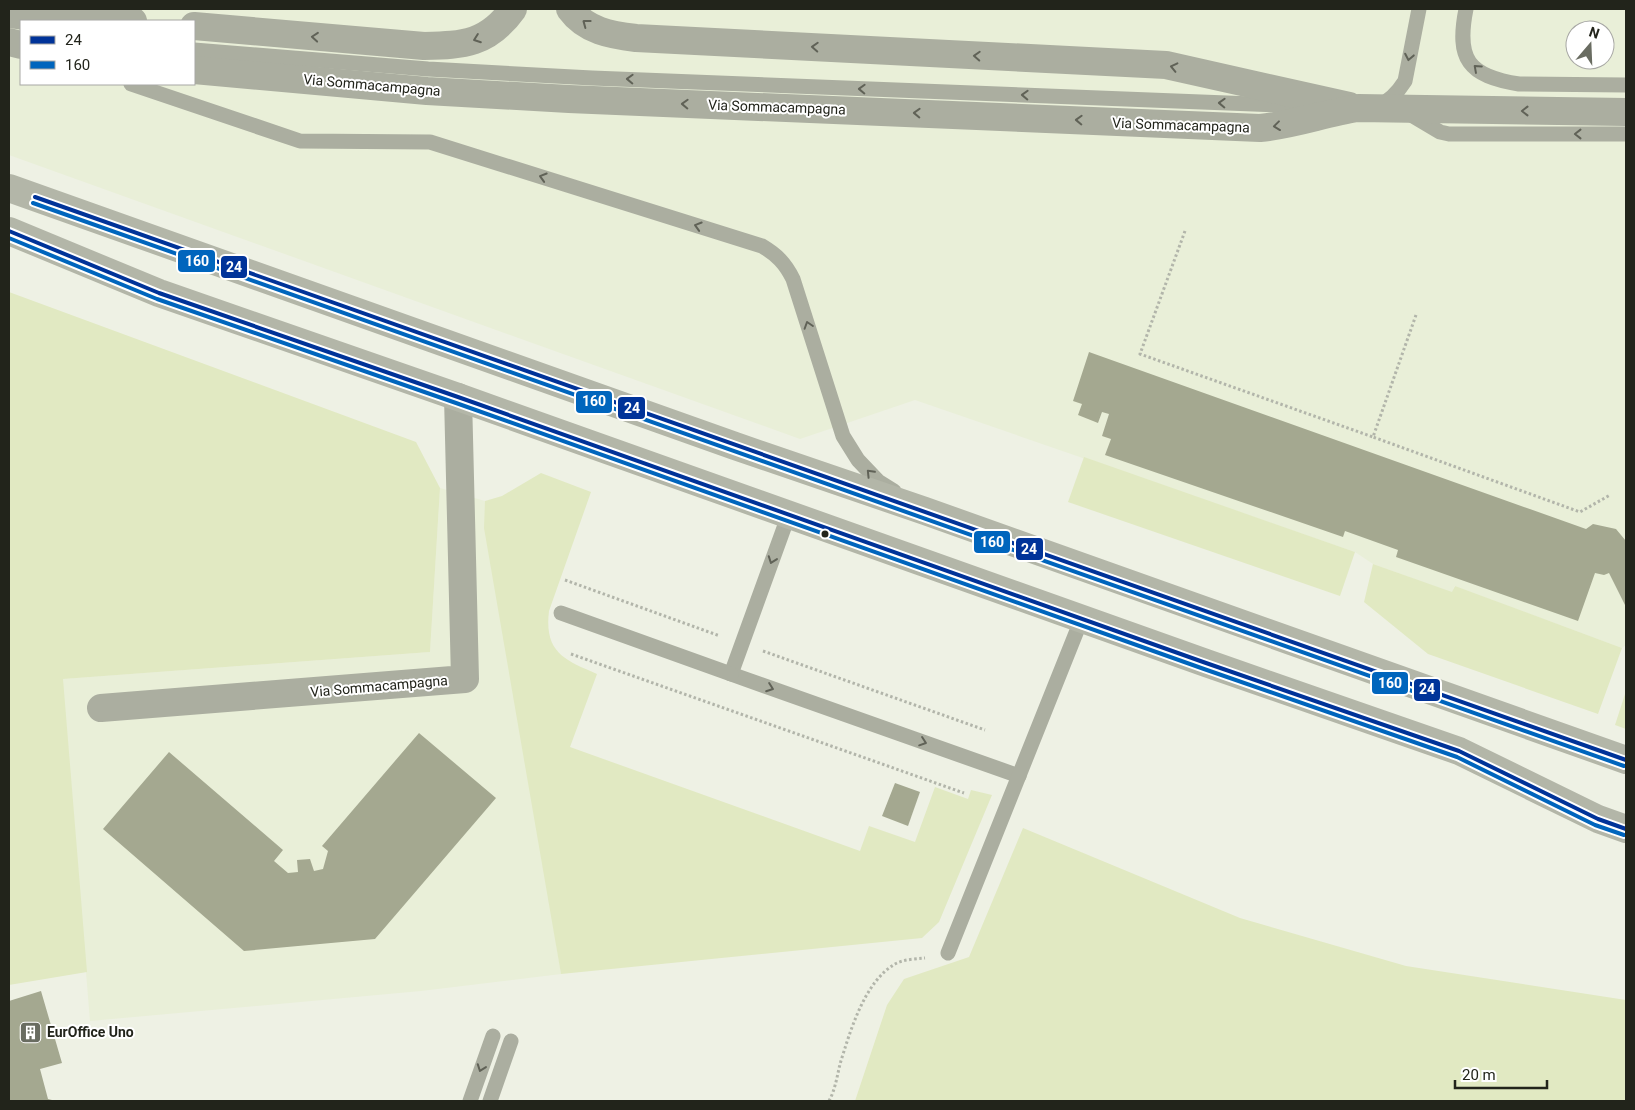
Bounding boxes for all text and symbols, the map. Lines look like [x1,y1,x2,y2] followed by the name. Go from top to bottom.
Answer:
[20,20,195,85] legend
[582,20,592,29] one-way arrow
[1565,20,1615,70] north arrow
[1587,24,1602,42] text: N
[65,31,82,49] text: 24
[311,31,319,42] one-way arrow
[473,33,481,43] one-way arrow
[811,42,819,53] one-way arrow
[973,50,981,61] one-way arrow
[1405,52,1415,61] one-way arrow
[65,56,90,74] text: 160
[1170,62,1179,73] one-way arrow
[1473,65,1482,74] one-way arrow
[303,71,441,99] street label: Via Sommacampagna
[626,74,634,85] one-way arrow
[858,83,866,94] one-way arrow
[1021,90,1028,100] one-way arrow
[708,97,846,117] street label: Via Sommacampagna
[681,98,689,109] one-way arrow
[1218,98,1226,108] one-way arrow
[1521,106,1528,116] one-way arrow
[913,108,921,119] one-way arrow
[1075,115,1083,126] one-way arrow
[1112,115,1250,135] street label: Via Sommacampagna
[1272,120,1280,131] one-way arrow
[1573,129,1581,139] one-way arrow
[539,173,547,183] one-way arrow
[694,221,702,231] one-way arrow
[177,249,216,273] line badge: 160
[185,253,209,269] text: 160
[220,255,248,279] line badge: 24
[226,259,242,275] text: 24
[803,322,813,330] one-way arrow
[575,390,613,414] line badge: 160
[582,393,606,409] text: 160
[617,396,646,420] line badge: 24
[624,400,640,416] text: 24
[867,470,876,479] one-way arrow
[820,529,830,539] unlabelled marker
[973,530,1011,554] line badge: 160
[980,534,1004,550] text: 160
[1015,537,1044,561] line badge: 24
[1021,541,1037,557] text: 24
[768,555,778,564] one-way arrow
[1371,671,1409,695] line badge: 160
[310,672,448,700] street label: Via Sommacampagna
[1378,675,1402,691] text: 160
[1413,678,1441,702] line badge: 24
[1419,681,1435,697] text: 24
[765,682,774,692] one-way arrow
[918,736,927,746] one-way arrow
[19,1020,43,1044] building icon: EurOffice Uno
[47,1024,134,1040] place label: EurOffice Uno
[1455,1058,1548,1090] scale bar
[477,1064,487,1072] one-way arrow
[1462,1066,1496,1084] text: 20 m

